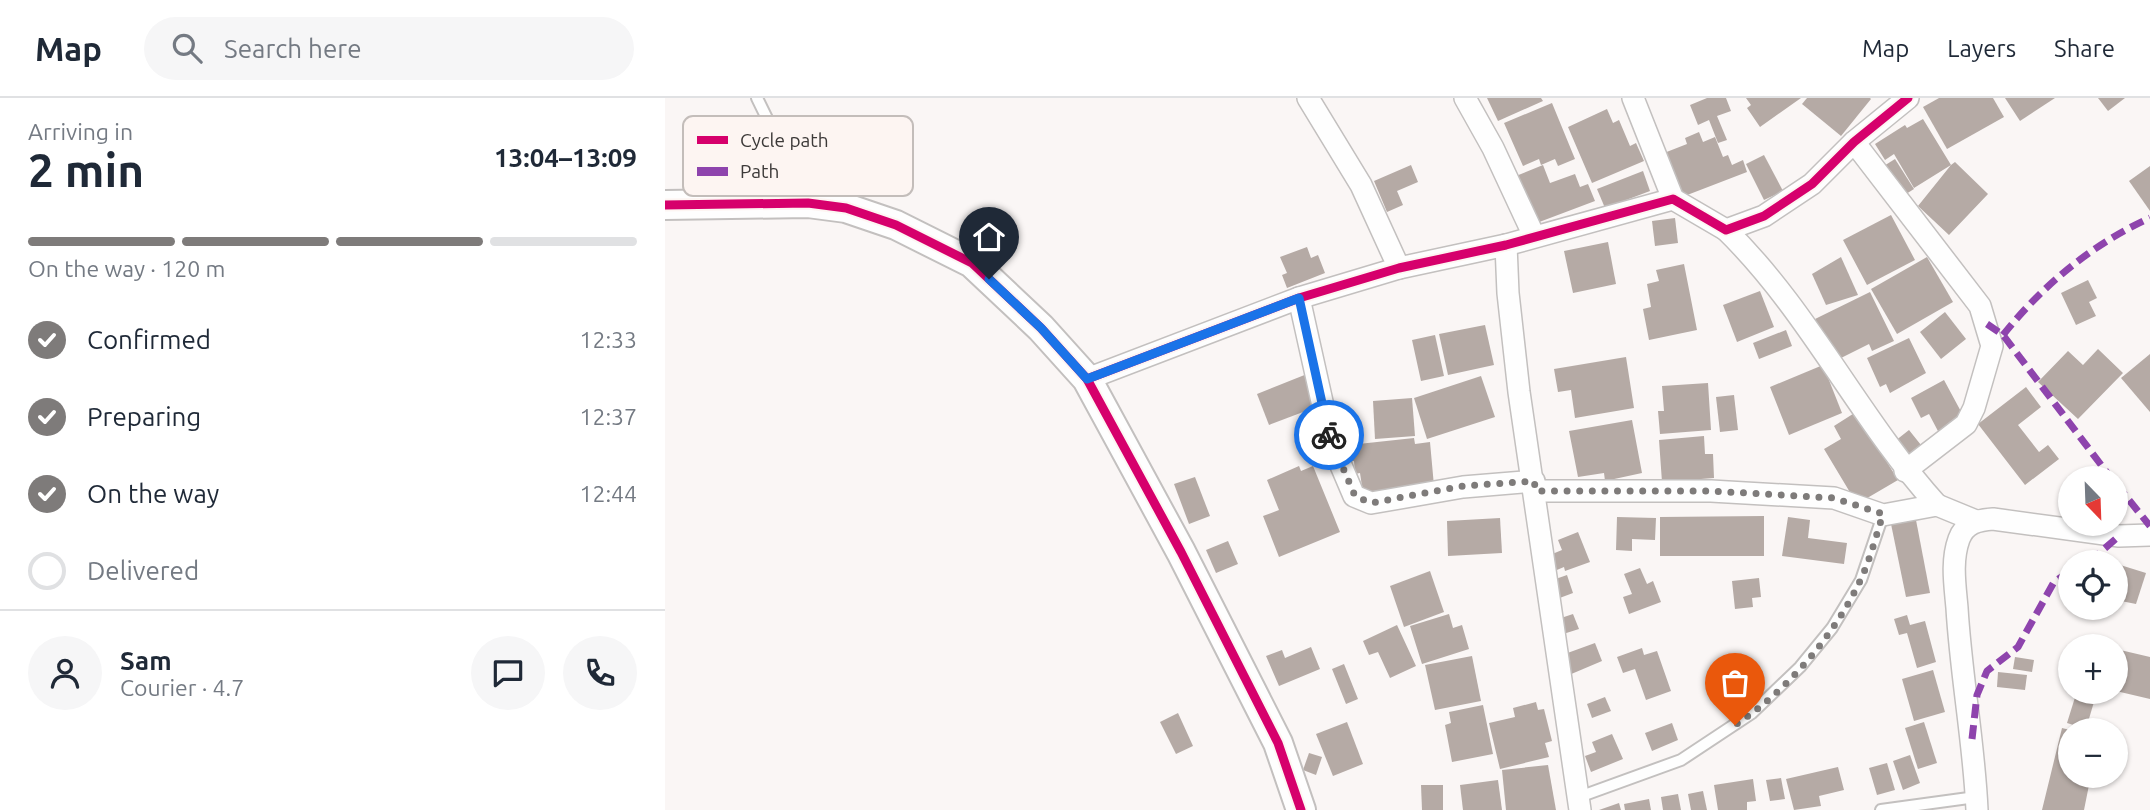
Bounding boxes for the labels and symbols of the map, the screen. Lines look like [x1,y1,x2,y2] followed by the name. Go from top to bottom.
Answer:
[683,116,913,196] legend
[740,129,829,151] text: Cycle path
[740,160,779,182] text: Path
[959,207,1019,279] pin
[1294,400,1364,470] courier
[2058,466,2128,536] north arrow
[1705,653,1765,725] pin

